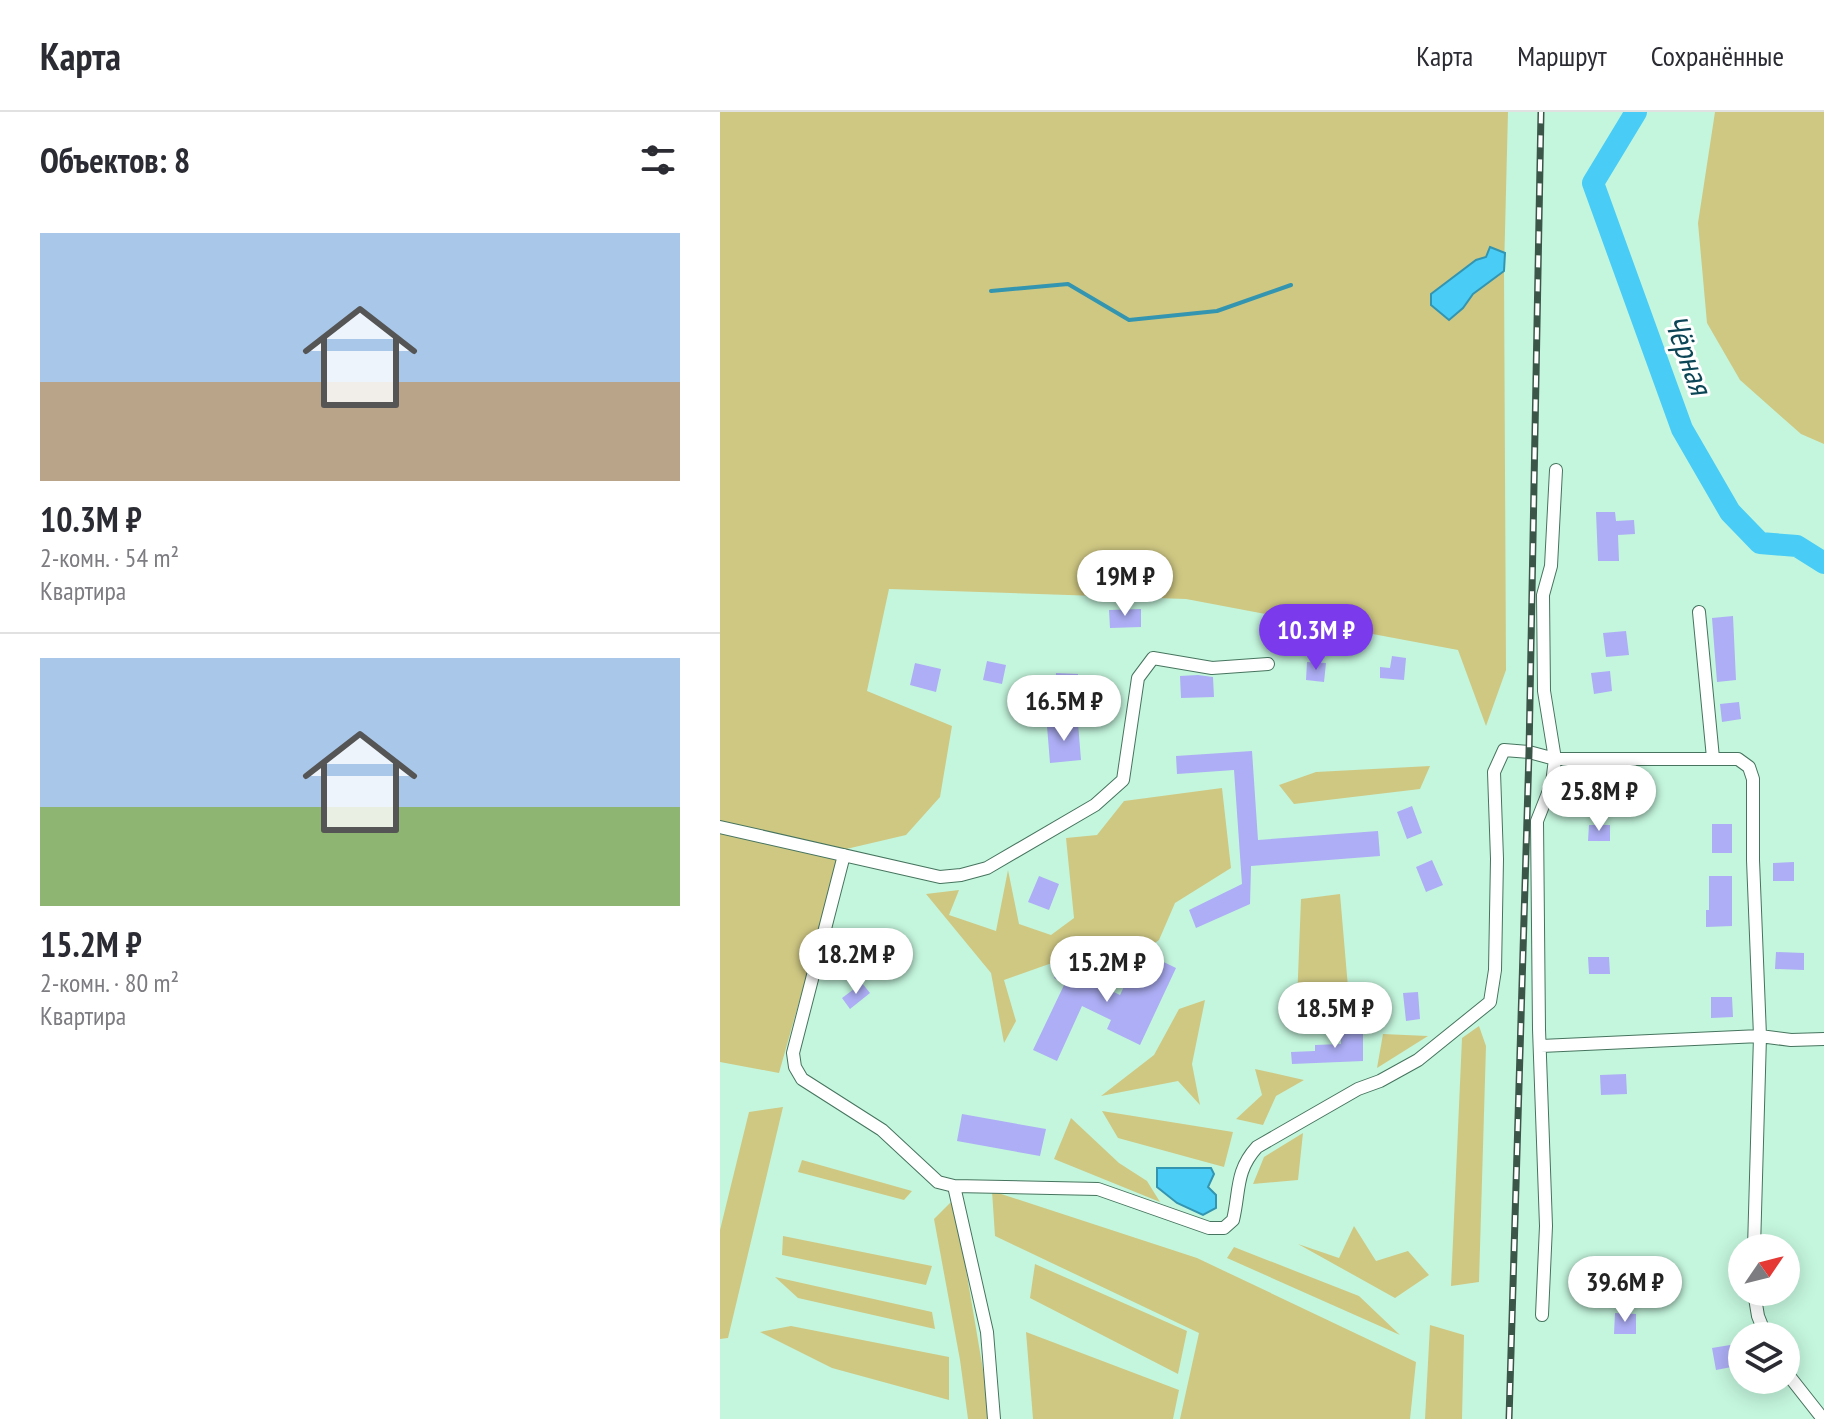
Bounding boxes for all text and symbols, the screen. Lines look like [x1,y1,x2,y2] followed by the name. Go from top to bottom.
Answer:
[40,31,121,80] text: Карта
[1416,37,1473,74] text: Карта
[1517,37,1607,74] text: Маршрут
[1651,37,1784,74] text: Сохранённые
[40,138,190,182] text: Объектов: 8
[636,138,680,182] icon: filters
[288,285,432,429] icon: home
[1655,308,1724,402] water label: Чёрная
[40,497,142,541] text: 10.3M ₽
[40,541,179,574] text: 2-комн. · 54 m²
[1069,550,1181,618] pin: 19M ₽
[1095,559,1155,592] text: 19M ₽
[40,574,126,607] text: Квартира
[1242,604,1390,672] pin: 10.3M ₽
[1277,613,1355,646] text: 10.3M ₽
[990,675,1138,743] pin: 16.5M ₽
[1025,684,1103,717] text: 16.5M ₽
[288,710,432,854] icon: home
[1525,765,1673,833] pin: 25.8M ₽
[1560,774,1638,807] text: 25.8M ₽
[40,922,142,966] text: 15.2M ₽
[782,928,930,996] pin: 18.2M ₽
[1033,936,1181,1004] pin: 15.2M ₽
[817,937,895,970] text: 18.2M ₽
[1068,945,1146,978] text: 15.2M ₽
[40,966,179,999] text: 2-комн. · 80 m²
[1261,982,1409,1050] pin: 18.5M ₽
[1296,991,1374,1024] text: 18.5M ₽
[40,999,126,1032] text: Квартира
[1728,1234,1800,1306] north arrow
[1728,1234,1800,1394] map controls
[1551,1256,1699,1324] pin: 39.6M ₽
[1586,1265,1664,1298] text: 39.6M ₽
[1728,1322,1800,1394] button: layers

